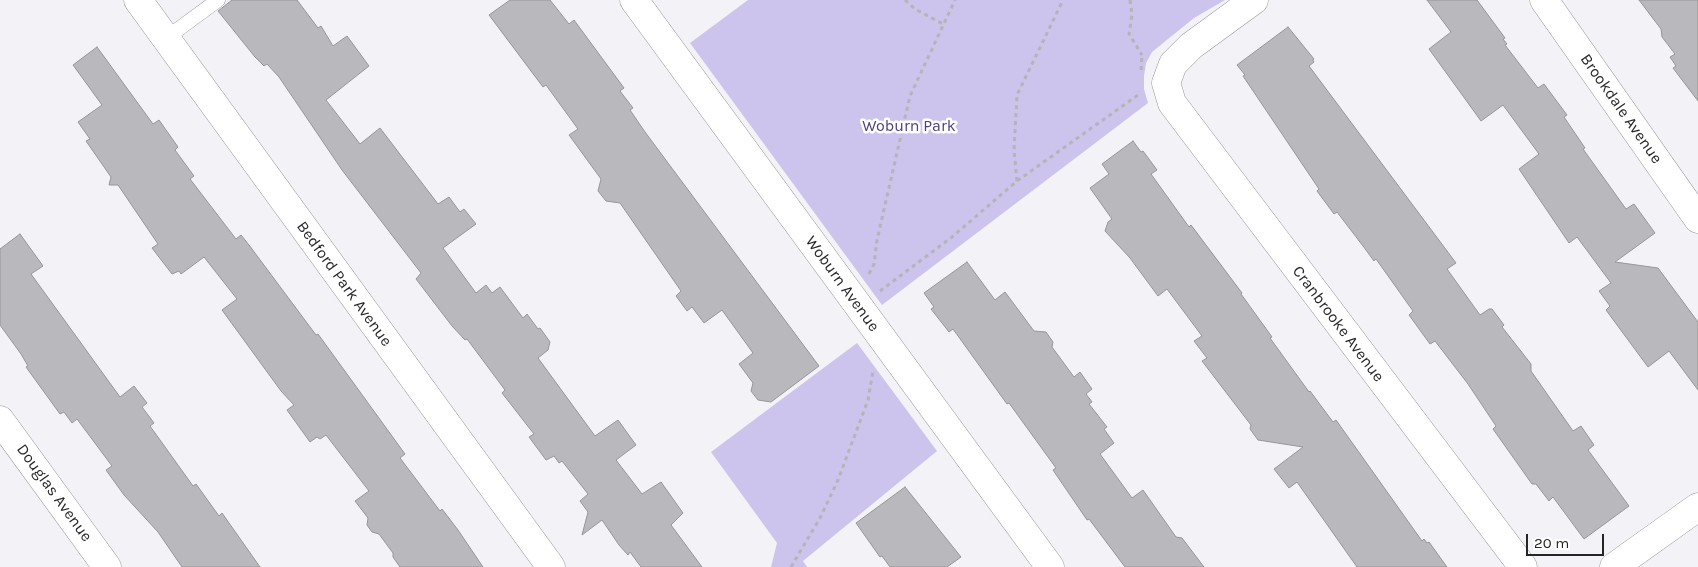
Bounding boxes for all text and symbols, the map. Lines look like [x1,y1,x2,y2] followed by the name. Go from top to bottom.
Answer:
[1576,50,1666,168] street label: Brookdale Avenue
[862,116,956,136] park label: Woburn Park
[292,218,396,350] street label: Bedford Park Avenue
[801,232,883,336] street label: Woburn Avenue
[1288,262,1388,386] street label: Cranbrooke Avenue
[12,440,96,546] street label: Douglas Avenue
[1528,524,1606,556] scale bar
[1534,534,1569,552] text: 20 m

